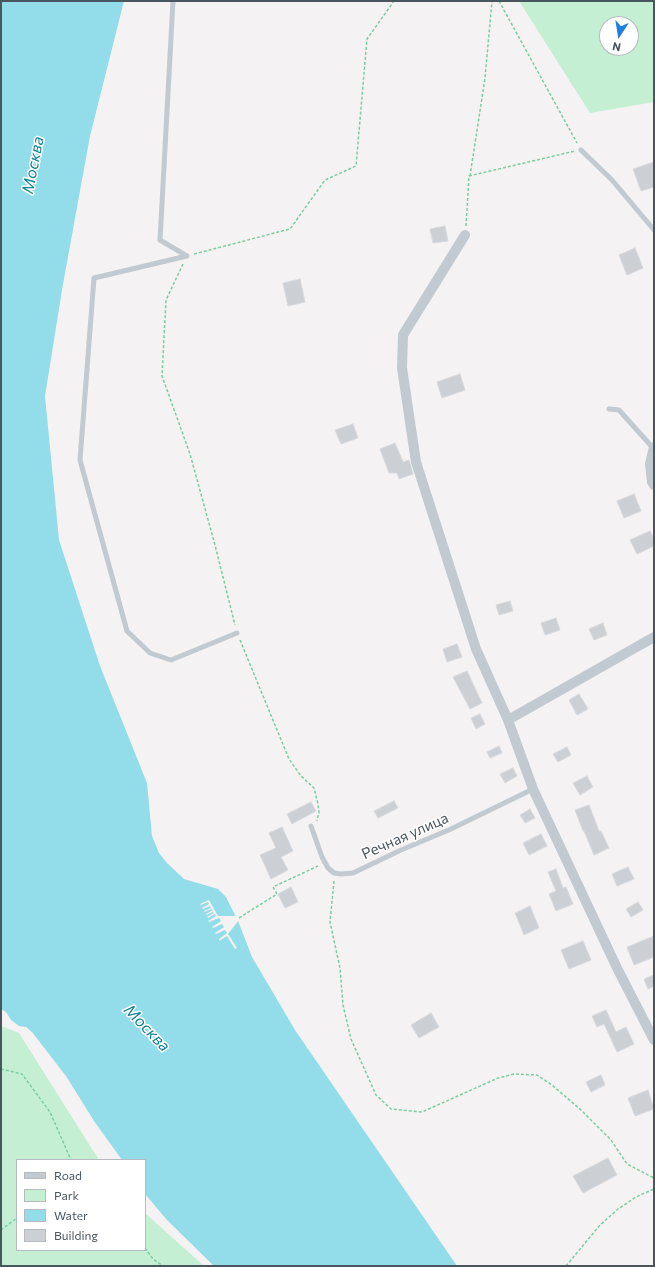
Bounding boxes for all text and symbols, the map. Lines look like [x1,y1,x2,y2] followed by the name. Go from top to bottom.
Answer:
[599,16,639,56] north arrow
[611,40,622,54] text: N
[18,135,48,195] water label: Москва
[359,809,451,863] street label: Речная улица
[120,1000,174,1056] water label: Москва
[16,1159,146,1251] legend
[54,1168,82,1182] text: Road
[54,1188,79,1202] text: Park
[54,1208,88,1222] text: Water
[54,1228,98,1242] text: Building

